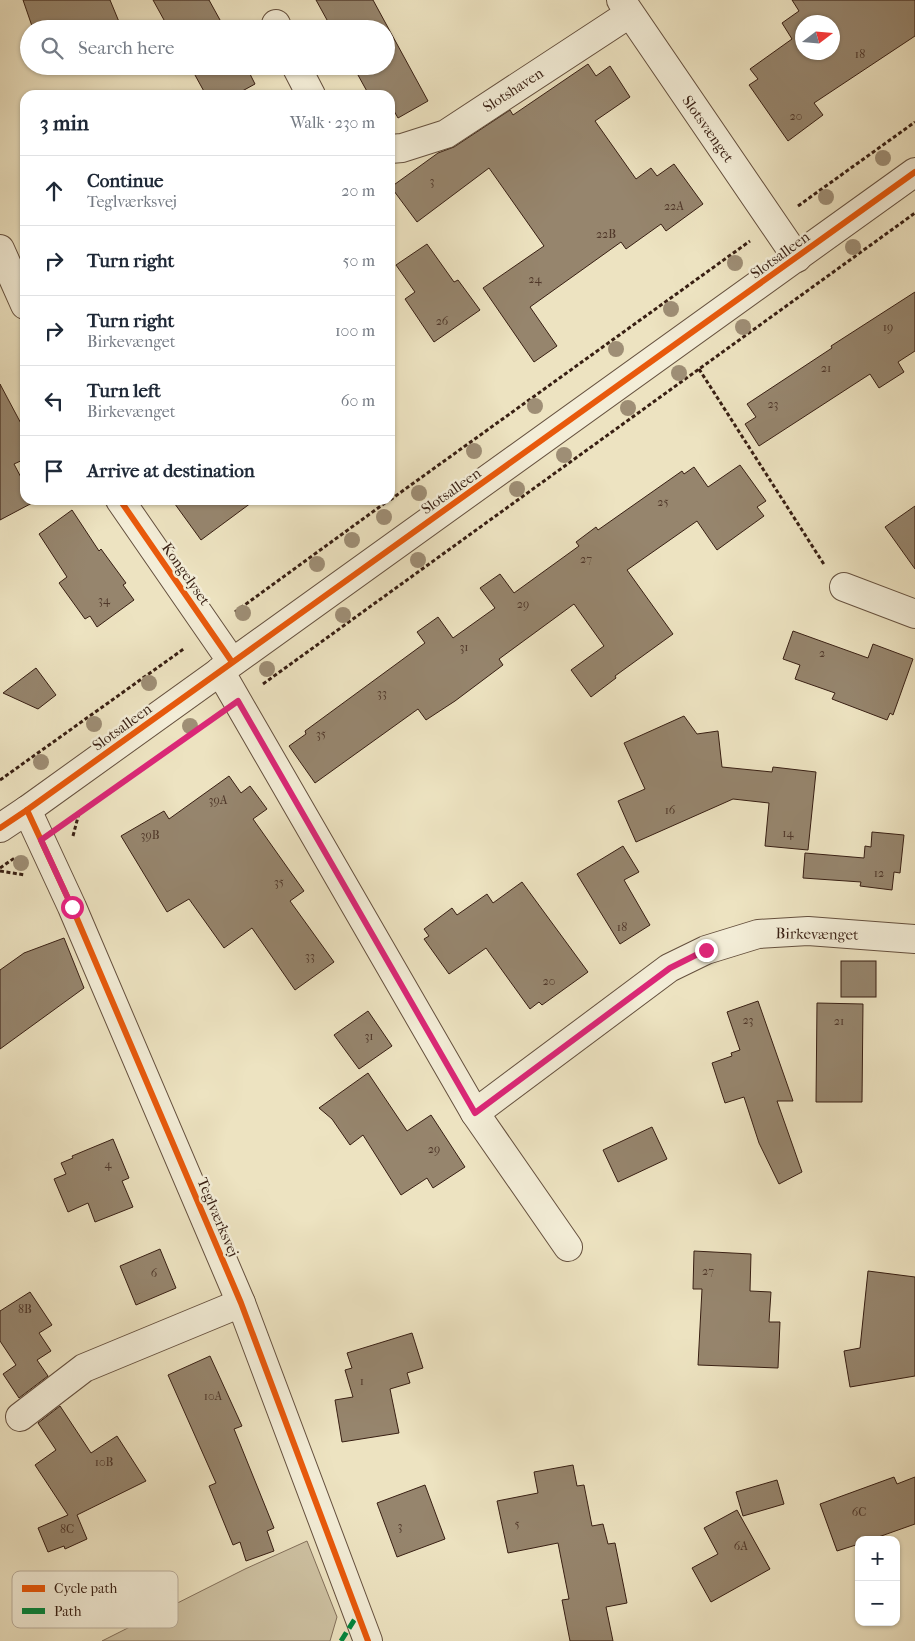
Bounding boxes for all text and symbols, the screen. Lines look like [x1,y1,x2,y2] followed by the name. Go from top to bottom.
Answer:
[795,15,840,60] north arrow
[20,20,395,75] search box
[38,34,66,62] icon: search
[78,37,174,59] text: Search here
[855,47,865,61] house number: 18
[479,64,547,116] street label: Slotshaven
[678,92,738,167] street label: Slotsvænget
[790,109,802,123] house number: 20
[40,111,89,135] text: 3 min
[290,113,375,132] text: Walk · 230 m
[87,170,163,192] text: Continue
[430,174,435,188] house number: 3
[40,177,68,205] icon: ahead
[341,181,375,200] text: 20 m
[87,192,177,211] text: Teglværksvej
[664,199,684,213] house number: 22A
[596,227,616,241] house number: 22B
[747,227,813,283] street label: Slotsalleen
[40,247,68,275] icon: right
[87,250,174,272] text: Turn right
[343,251,375,270] text: 50 m
[528,272,543,286] house number: 24
[87,310,174,332] text: Turn right
[436,314,449,328] house number: 26
[40,317,68,345] icon: right
[883,320,893,334] house number: 19
[335,321,375,340] text: 100 m
[87,332,175,351] text: Birkevænget
[821,361,831,375] house number: 21
[87,380,161,402] text: Turn left
[40,387,68,415] icon: left
[341,391,375,410] text: 60 m
[767,397,779,411] house number: 23
[87,402,175,421] text: Birkevænget
[40,457,68,485] icon: arrive
[87,460,255,482] text: Arrive at destination
[418,464,485,518] street label: Slotsalleen
[657,495,669,509] house number: 25
[158,539,214,609] street label: Kongelyset
[580,552,592,566] house number: 27
[98,593,111,607] house number: 34
[517,597,529,611] house number: 29
[459,640,469,654] house number: 31
[819,646,825,660] house number: 2
[377,686,387,700] house number: 33
[89,699,155,755] street label: Slotsalleen
[316,727,326,741] house number: 35
[209,793,228,807] house number: 39A
[665,803,676,817] house number: 16
[782,826,795,840] house number: 14
[140,828,160,842] house number: 39B
[874,866,884,880] house number: 12
[274,875,284,889] house number: 35
[61,896,84,919] route start
[617,920,627,934] house number: 18
[775,924,859,944] street label: Birkevænget
[695,939,718,962] route end
[305,949,315,963] house number: 33
[543,974,555,988] house number: 20
[742,1013,754,1027] house number: 23
[834,1014,844,1028] house number: 21
[364,1029,374,1043] house number: 31
[428,1142,440,1156] house number: 29
[104,1157,112,1171] house number: 4
[193,1175,243,1259] street label: Teglværksvej
[702,1264,714,1278] house number: 27
[151,1266,158,1280] house number: 6
[18,1302,32,1316] house number: 8B
[360,1374,364,1388] house number: 1
[204,1389,223,1403] house number: 10A
[95,1455,114,1469] house number: 10B
[852,1505,866,1519] house number: 6C
[514,1517,520,1531] house number: 5
[398,1519,403,1533] house number: 3
[60,1522,74,1536] house number: 8C
[855,1536,900,1626] map controls
[855,1536,900,1581] button: +
[734,1539,748,1553] house number: 6A
[12,1571,178,1628] legend
[54,1580,118,1597] text: Cycle path
[855,1581,900,1626] button: −
[54,1603,82,1620] text: Path

